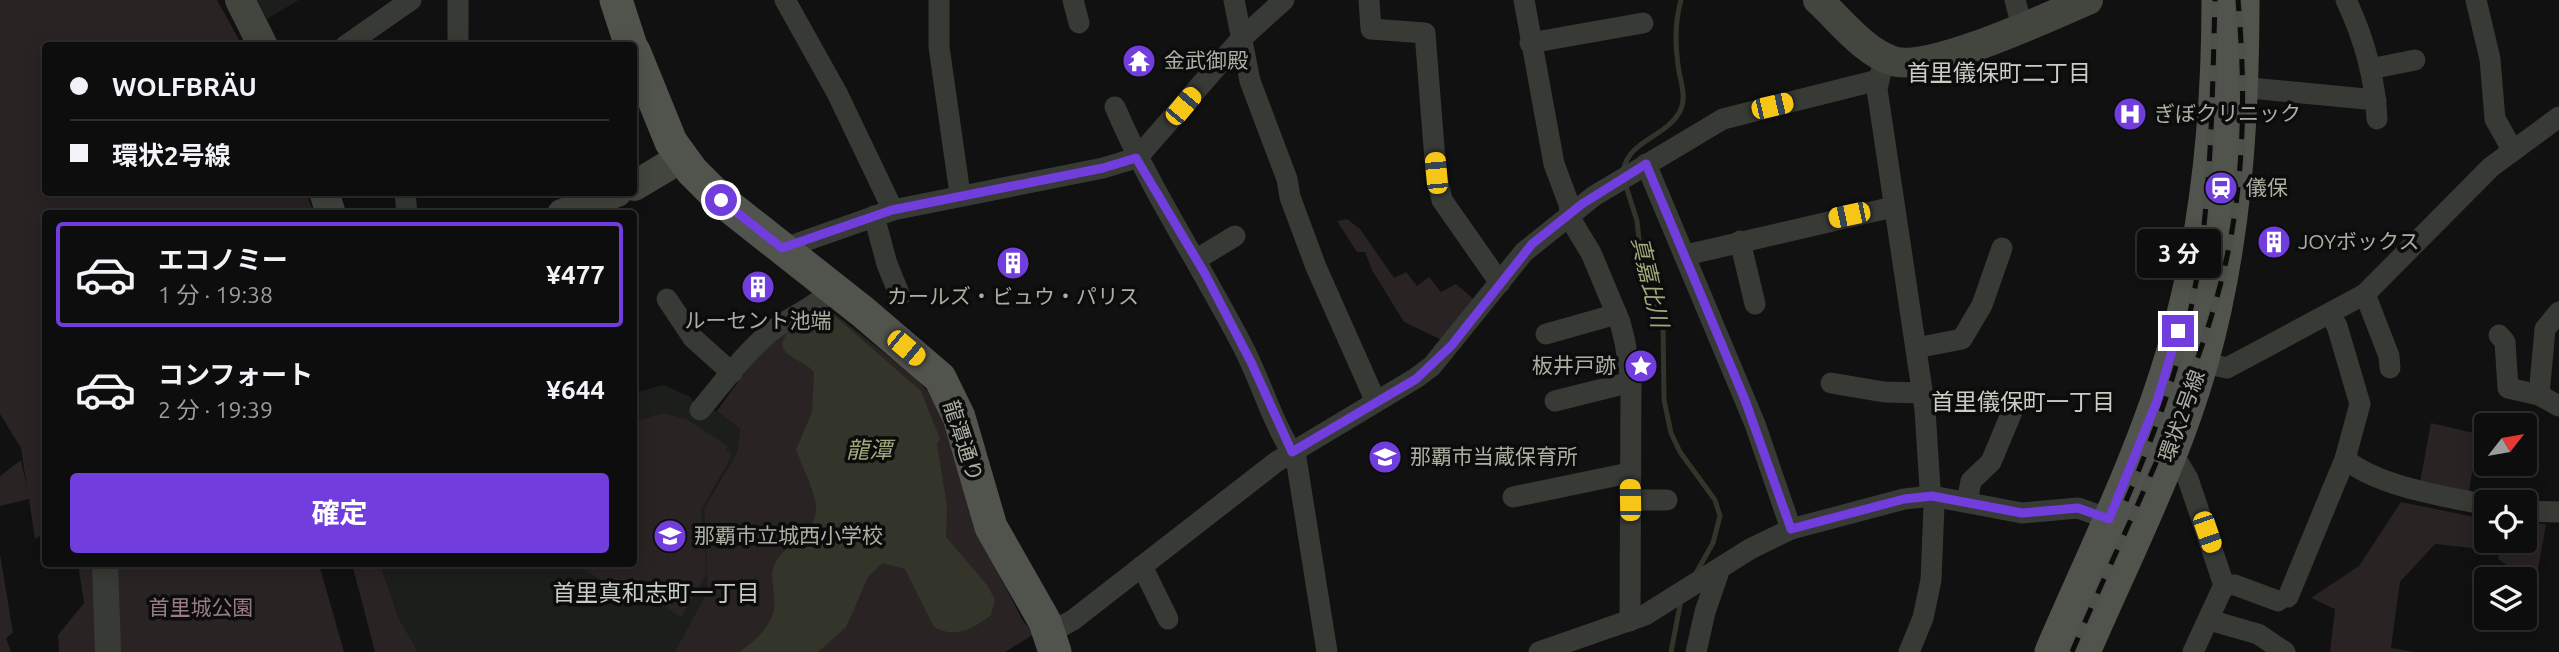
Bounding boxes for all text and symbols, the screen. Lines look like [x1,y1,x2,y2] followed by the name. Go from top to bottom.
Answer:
[1120,42,1158,80] temple icon: 金武御殿
[1164,48,1248,72] place label: 金武御殿
[1907,60,2091,85] district label: 首里儀保町二丁目
[112,72,257,101] text: WOLFBRÄU
[1162,83,1205,129] car
[1750,91,1795,121] car
[2111,95,2149,133] hospital icon: ぎぼクリニック
[2154,101,2301,125] place label: ぎぼクリニック
[112,141,231,170] text: 環状2号線
[1424,151,1449,195] car
[2202,169,2240,207] station icon: 儀保
[2246,175,2288,199] place label: 儀保
[705,184,737,216] route start
[1827,200,1872,230] car
[2255,223,2293,261] building icon: JOYボックス
[2298,229,2420,253] place label: JOYボックス
[2136,230,2220,278] callout: 3 分
[1628,234,1674,332] water label: 真嘉比川
[2158,241,2200,266] text: 3 分
[74,243,137,306] icon: car
[994,244,1032,282] building icon: カールズ・ビュウ・パリス
[158,245,288,274] text: エコノミー
[546,260,605,289] text: ¥477
[739,268,777,306] building icon: ルーセント池端
[158,282,273,307] text: 1 分 · 19:38
[887,284,1139,308] place label: カールズ・ビュウ・パリス
[685,308,832,332] place label: ルーセント池端
[2162,315,2194,347] route end
[884,326,929,370] car
[1622,347,1660,385] place icon: 板井戸跡
[1532,353,1616,377] place label: 板井戸跡
[74,358,137,421] icon: car
[158,360,313,389] text: コンフォート
[2153,367,2209,465] street label: 環状2号線
[546,375,605,404] text: ¥644
[1931,389,2115,414] district label: 首里儀保町一丁目
[158,397,273,422] text: 2 分 · 19:39
[940,397,988,484] street label: 龍潭通り
[2474,413,2538,476] north arrow
[2474,413,2537,630] map controls
[846,437,896,462] water label: 龍潭
[1366,438,1404,476] school or university icon: 那覇市当蔵保育所
[1410,444,1578,468] place label: 那覇市当蔵保育所
[70,473,609,553] button: 確定
[1620,479,1641,521] car
[2474,490,2537,553] button: locate
[2191,509,2224,555] car
[651,517,689,555] school or university icon: 那覇市立城西小学校
[694,523,883,547] place label: 那覇市立城西小学校
[2474,567,2537,630] button: layers
[553,580,760,605] district label: 首里真和志町一丁目
[149,595,254,619] park label: 首里城公園

